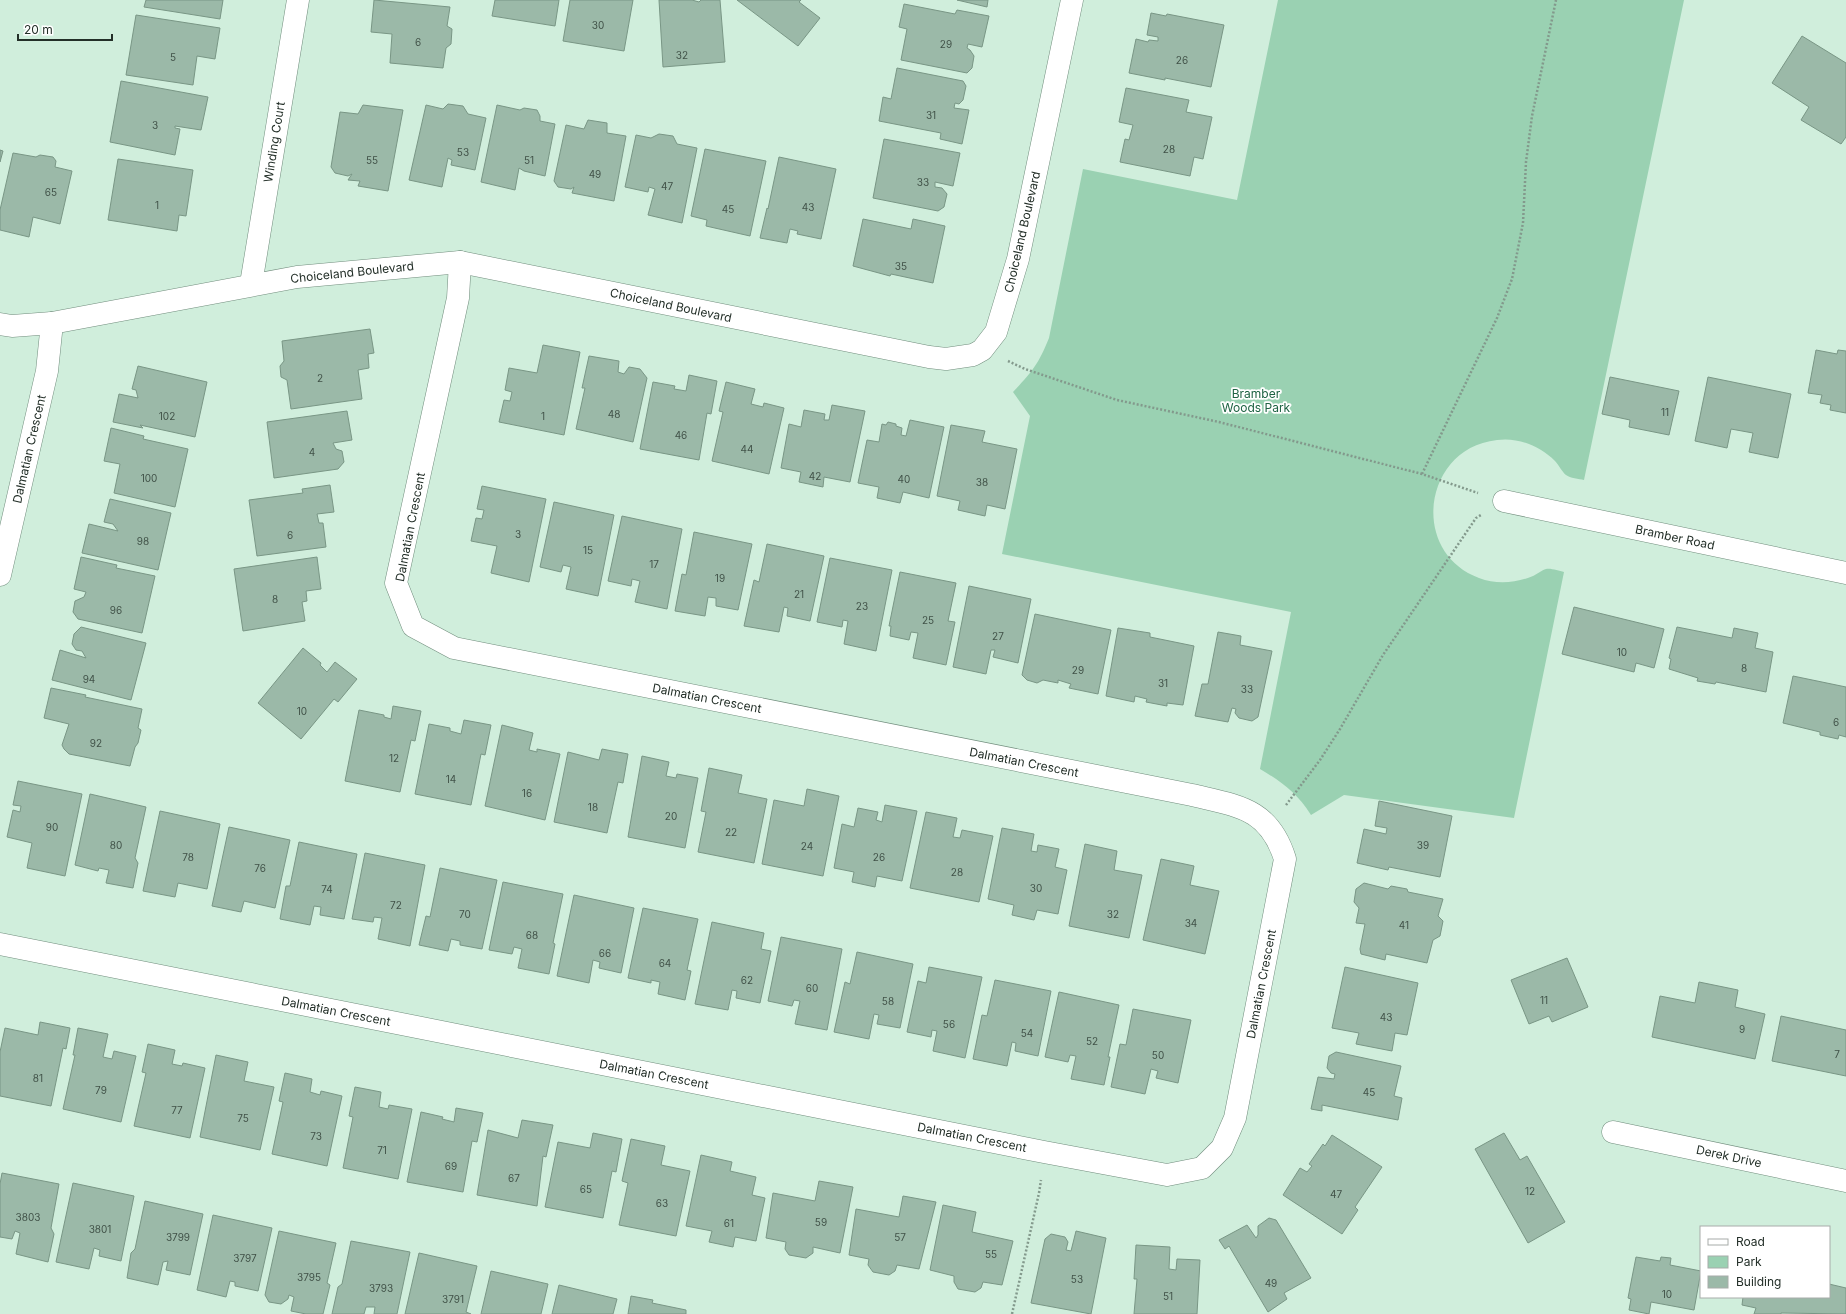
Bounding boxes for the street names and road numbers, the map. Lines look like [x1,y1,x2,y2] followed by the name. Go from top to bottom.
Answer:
[260,100,288,183] street label: Winding Court
[1001,170,1043,294] street label: Choiceland Boulevard
[289,258,415,286] street label: Choiceland Boulevard
[609,285,733,325] street label: Choiceland Boulevard
[9,393,49,505] street label: Dalmatian Crescent
[392,471,428,583] street label: Dalmatian Crescent
[1634,521,1716,553] street label: Bramber Road
[651,680,763,716] street label: Dalmatian Crescent
[968,744,1080,780] street label: Dalmatian Crescent
[1243,928,1279,1040] street label: Dalmatian Crescent
[280,993,392,1029] street label: Dalmatian Crescent
[598,1056,710,1092] street label: Dalmatian Crescent
[916,1119,1028,1155] street label: Dalmatian Crescent
[1695,1142,1763,1170] street label: Derek Drive

